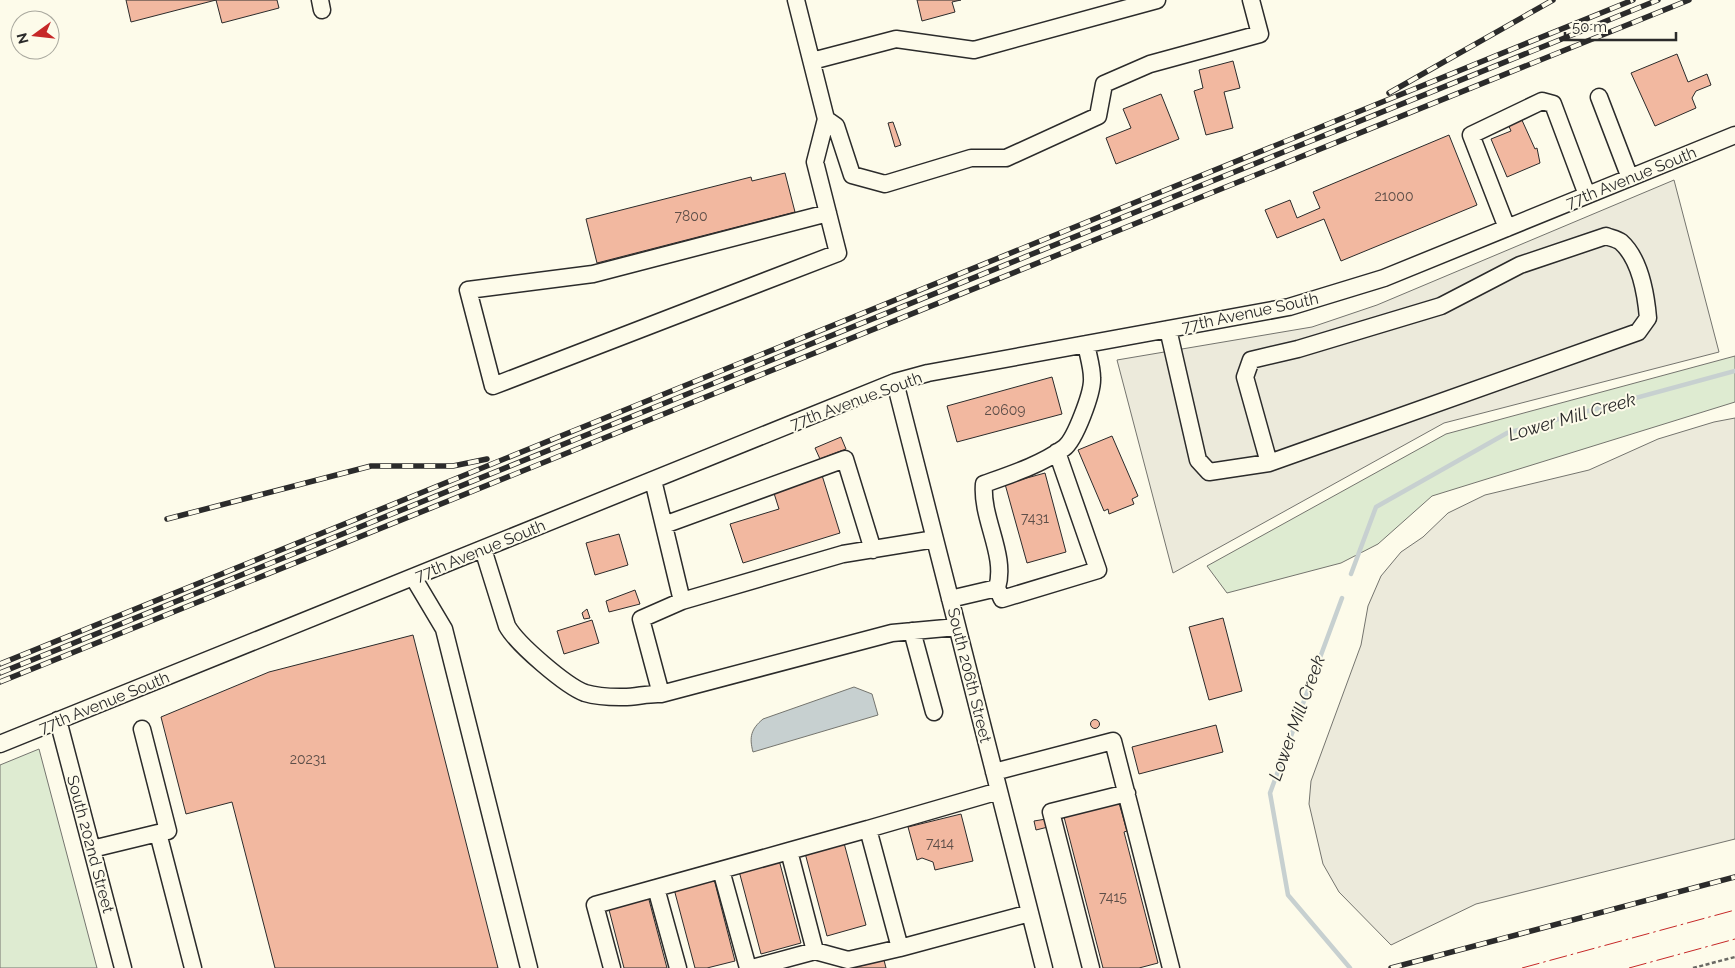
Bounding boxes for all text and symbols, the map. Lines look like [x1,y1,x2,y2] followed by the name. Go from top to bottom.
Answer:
[10,10,60,60] north arrow
[1565,10,1676,42] scale bar
[1572,18,1607,36] text: 50 m
[13,31,32,46] text: N
[1563,143,1699,212] street label: 77th Avenue South
[1375,188,1414,204] house number: 21000
[675,208,707,224] house number: 7800
[1180,289,1320,336] street label: 77th Avenue South
[788,368,925,433] street label: 77th Avenue South
[1505,388,1639,445] water label: Lower Mill Creek
[984,402,1026,418] house number: 20609
[1021,510,1049,526] house number: 7431
[412,516,548,585] street label: 77th Avenue South
[944,606,996,745] street label: South 206th Street
[1264,652,1329,783] water label: Lower Mill Creek
[36,668,172,737] street label: 77th Avenue South
[290,751,326,767] house number: 20231
[63,773,118,916] street label: South 202nd Street
[926,835,954,851] house number: 7414
[1099,889,1127,905] house number: 7415

